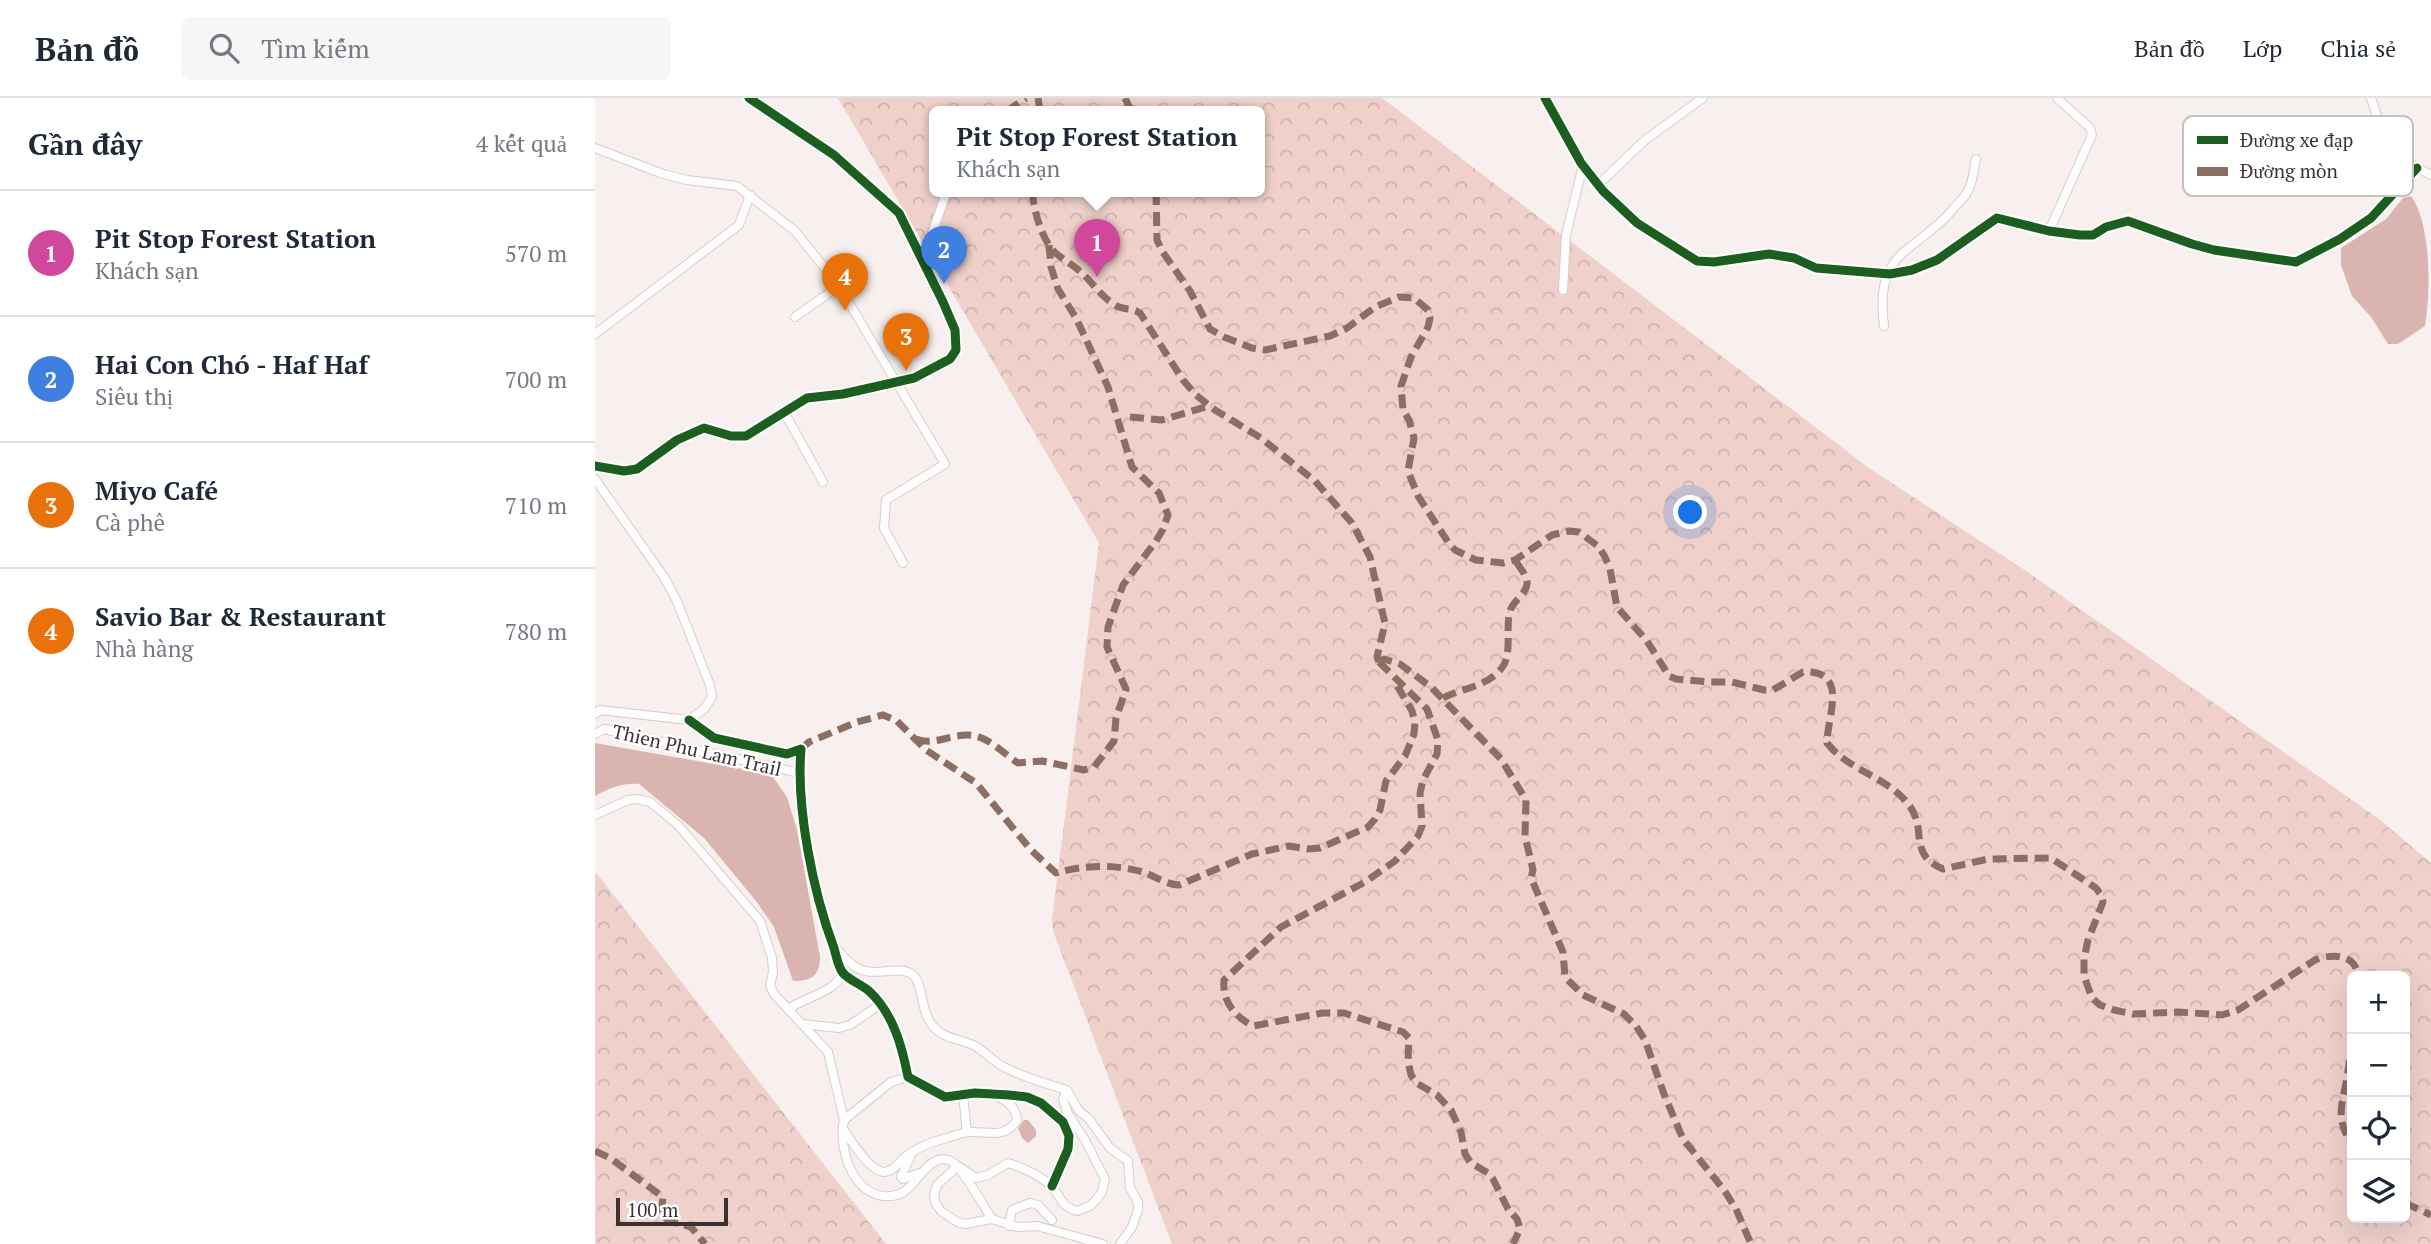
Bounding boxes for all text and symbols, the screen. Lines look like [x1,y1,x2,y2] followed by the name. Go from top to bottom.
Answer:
[181,17,671,80] search box
[35,27,139,70] text: Bản đồ
[205,29,243,67] icon: search
[261,31,370,65] text: Tìm kiếm
[2134,32,2205,64] text: Bản đồ
[2243,32,2282,64] text: Lớp
[2320,32,2396,64] text: Chia sẻ
[929,106,1265,197] popup
[2183,116,2413,196] legend
[956,119,1238,153] text: Pit Stop Forest Station
[28,124,142,164] text: Gần đây
[2240,127,2353,152] text: Đường xe đạp
[476,128,567,159] text: 4 kết quả
[956,153,1060,184] text: Khách sạn
[2240,158,2338,183] text: Đường mòn
[1074,219,1120,277] pin: 1
[95,221,376,255] text: Pit Stop Forest Station
[921,226,967,284] pin: 2
[45,238,58,269] text: 1
[505,238,567,269] text: 570 m
[822,253,868,311] pin: 4
[95,255,199,286] text: Khách sạn
[883,313,929,371] pin: 3
[95,347,368,381] text: Hai Con Chó - Haf Haf
[45,364,58,395] text: 2
[505,364,567,395] text: 700 m
[95,381,173,412] text: Siêu thị
[95,473,218,507] text: Miyo Café
[45,490,58,521] text: 3
[505,490,567,521] text: 710 m
[1673,495,1707,529] your location
[95,507,165,538] text: Cà phê
[95,599,386,633] text: Savio Bar & Restaurant
[45,616,58,647] text: 4
[505,616,567,647] text: 780 m
[95,633,193,664] text: Nhà hàng
[610,718,784,781] street label: Thien Phu Lam Trail
[2347,971,2410,1223] map controls
[2347,971,2410,1034] button: +
[2347,1034,2410,1097] button: −
[2347,1097,2410,1160] button: locate
[2347,1160,2410,1223] button: layers
[616,1195,728,1227] scale bar
[627,1197,678,1222] text: 100 m

